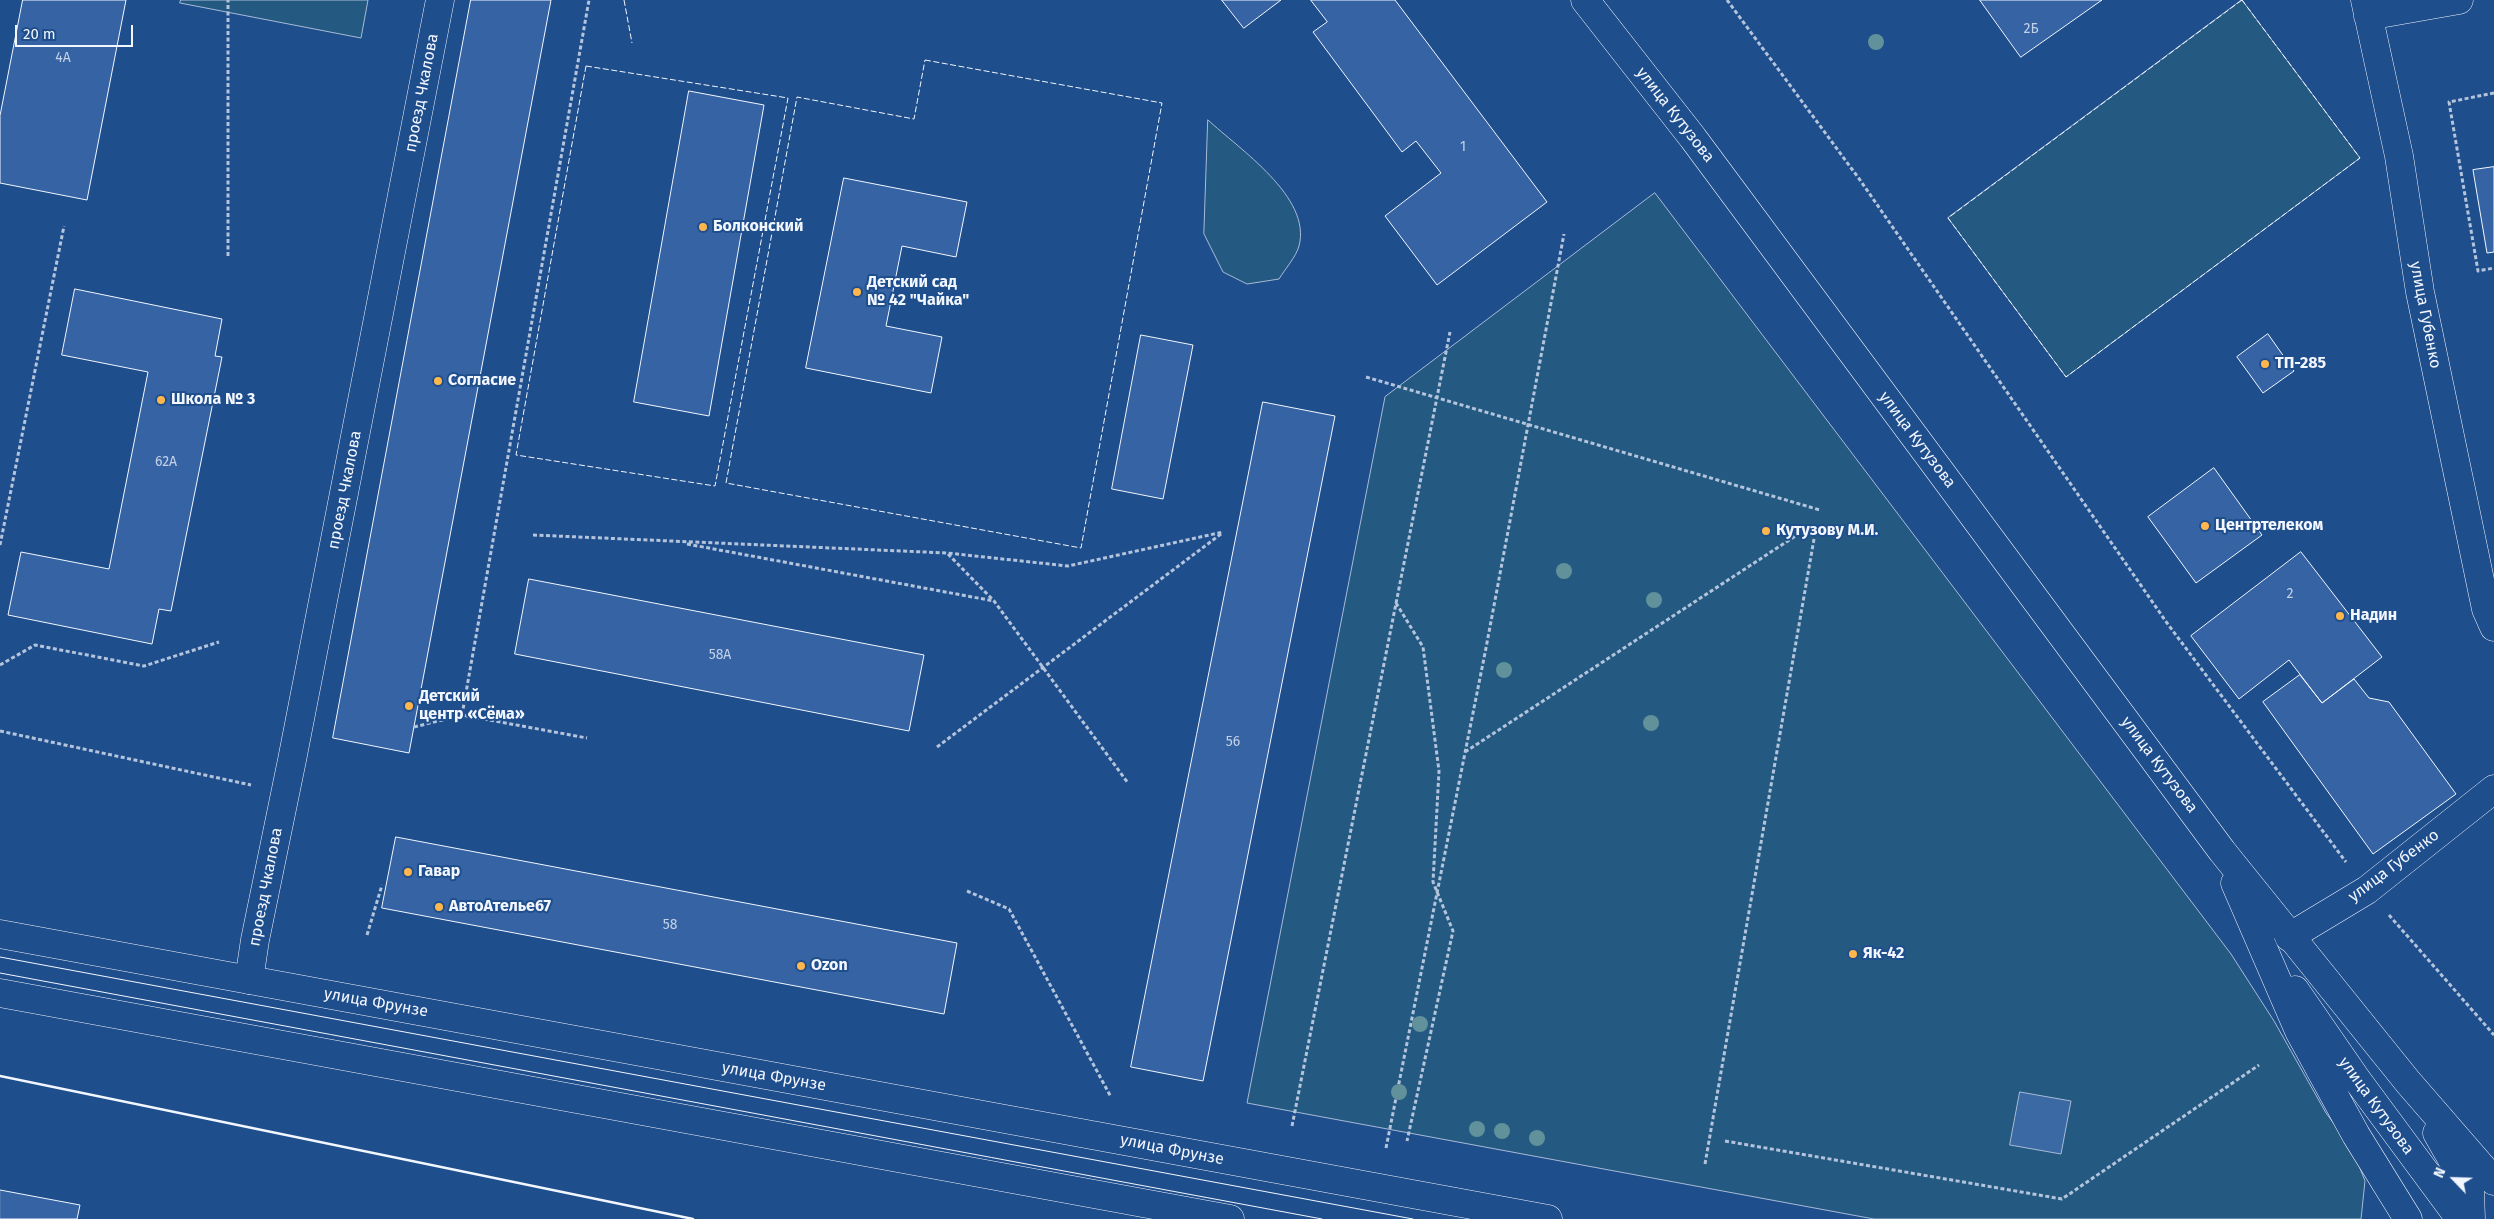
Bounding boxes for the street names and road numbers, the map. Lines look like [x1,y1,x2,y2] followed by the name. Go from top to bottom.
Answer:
[401,32,443,154] street label: проезд Чкалова
[1632,63,1718,167] street label: улица Кутузова
[2405,260,2445,370] street label: улица Губенко
[1875,388,1959,492] street label: улица Кутузова
[324,429,366,551] street label: проезд Чкалова
[2117,713,2201,817] street label: улица Кутузова
[245,826,287,948] street label: проезд Чкалова
[2345,826,2443,906] street label: улица Губенко
[322,984,430,1022] street label: улица Фрунзе
[2334,1054,2418,1158] street label: улица Кутузова
[720,1058,828,1096] street label: улица Фрунзе
[1118,1131,1226,1169] street label: улица Фрунзе

